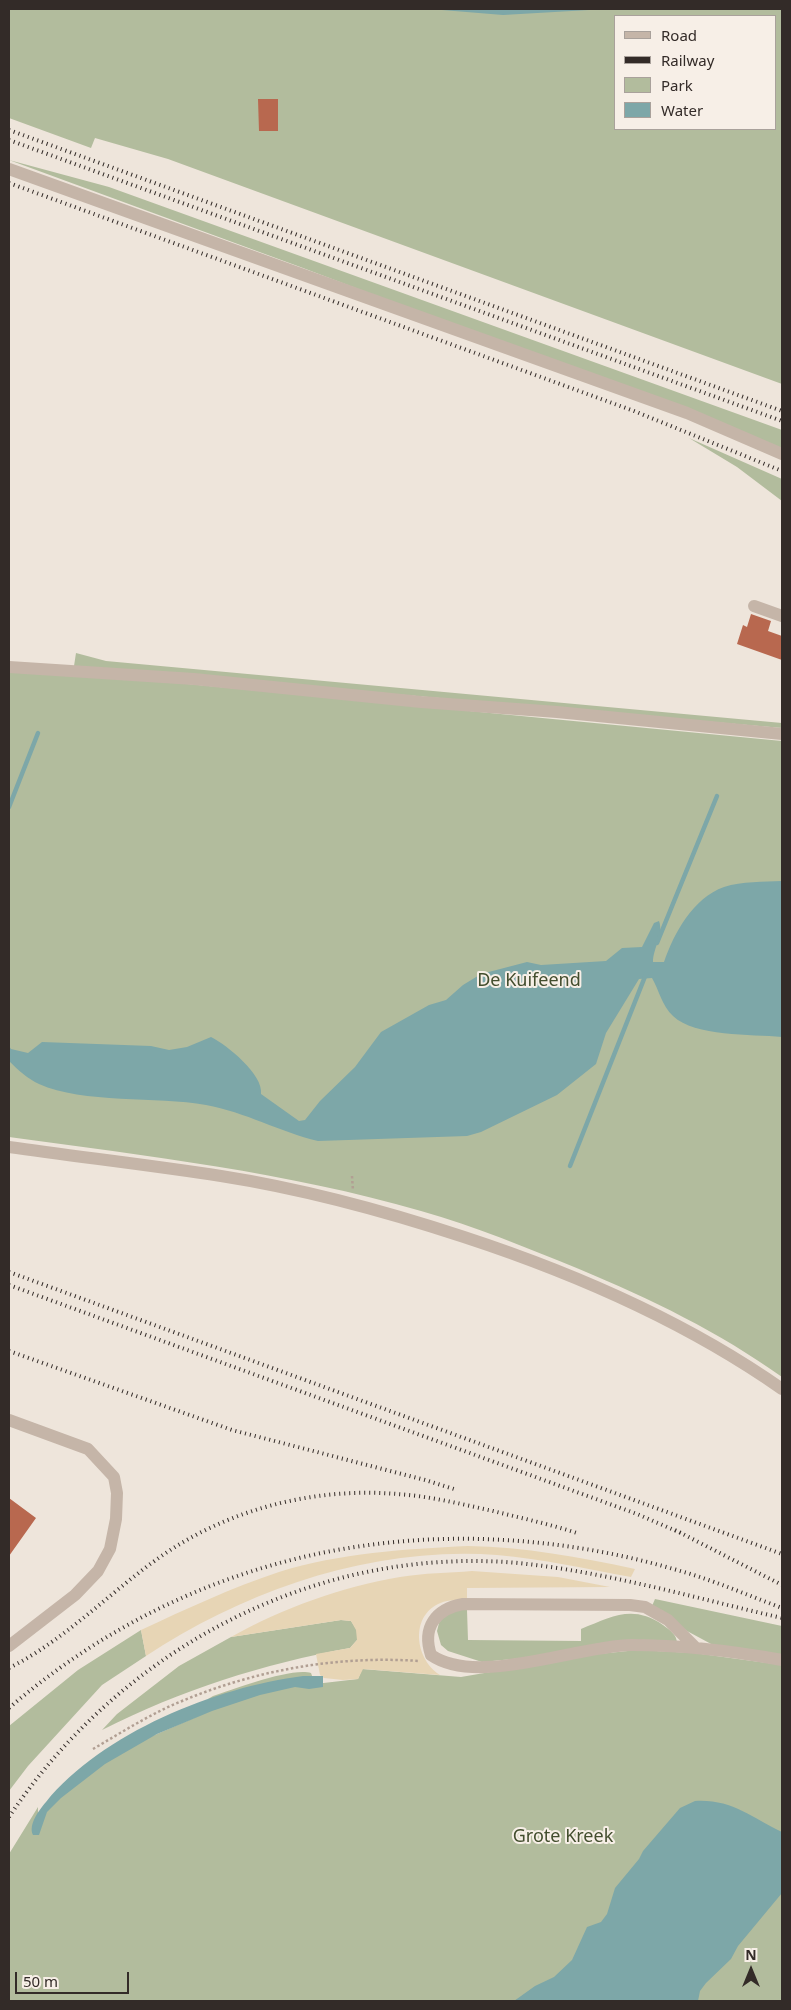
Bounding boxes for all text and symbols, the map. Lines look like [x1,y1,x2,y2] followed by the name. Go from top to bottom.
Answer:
[614,15,776,130] legend
[661,25,697,45] text: Road
[661,50,714,70] text: Railway
[661,75,693,95] text: Park
[661,100,703,120] text: Water
[477,970,581,992] park label: De Kuifeend
[513,1826,613,1848] park label: Grote Kreek
[726,1945,776,1995] north arrow
[745,1945,757,1964] text: N
[18,1962,131,1994] scale bar
[23,1971,58,1991] text: 50 m

